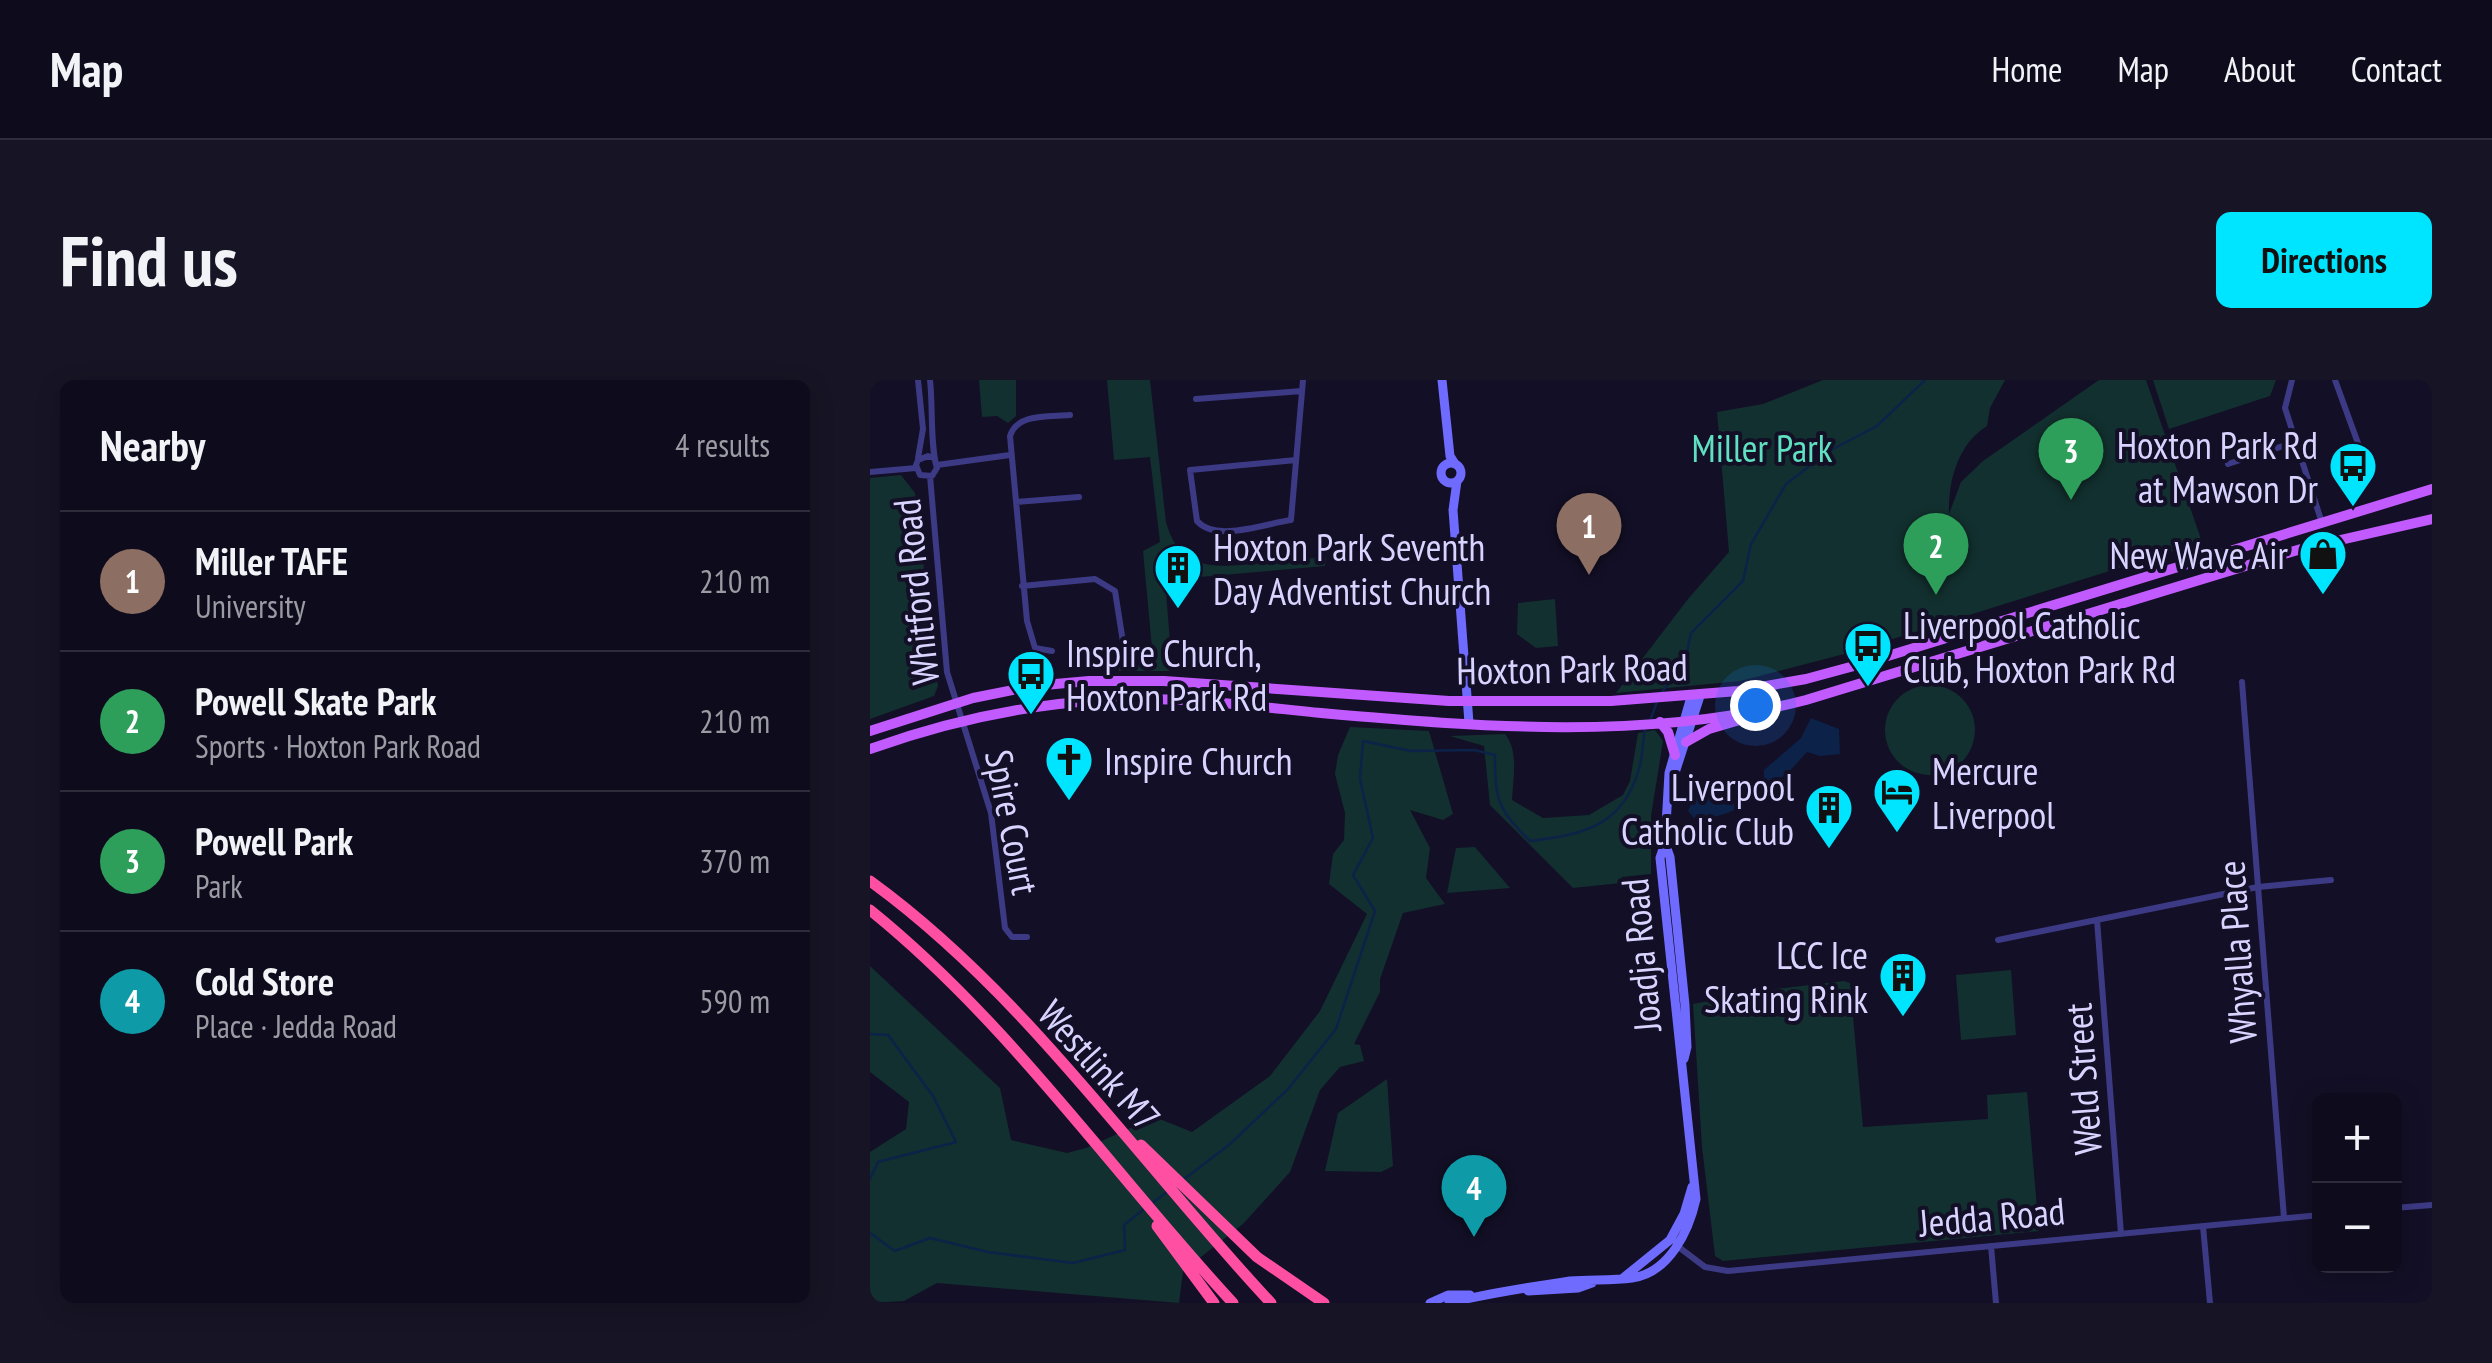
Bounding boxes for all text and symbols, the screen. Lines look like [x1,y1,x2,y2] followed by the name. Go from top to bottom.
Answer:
[50,38,123,100] text: Map
[1991,46,2063,92] text: Home
[2118,46,2169,92] text: Map
[2224,46,2296,92] text: About
[2351,46,2442,92] text: Contact
[2216,212,2432,308] button: Directions
[60,215,238,305] text: Find us
[100,418,205,473] text: Nearby
[2038,418,2104,500] pin: 3
[2117,420,2319,513] place label: Hoxton Park Rd at Mawson Dr
[1692,423,1833,472] park label: Miller Park
[675,424,770,466] text: 4 results
[2327,440,2379,508] bus stop icon: Hoxton Park Rd at Mawson Dr
[1556,492,1622,575] pin: 1
[881,497,949,687] street label: Whitford Road
[1904,512,1968,595] pin: 2
[1213,522,1491,615] place label: Hoxton Park Seventh Day Adventist Church
[2297,528,2349,596] shop icon: New Wave Air
[2109,530,2289,579] place label: New Wave Air
[195,536,348,585] text: Miller TAFE
[1152,542,1204,610] building icon: Hoxton Park Seventh Day Adventist Church
[125,560,140,602] text: 1
[699,560,770,602] text: 210 m
[195,585,305,627] text: University
[1903,600,2176,693] place label: Liverpool Catholic Club, Hoxton Park Rd
[1842,620,1894,688] bus stop icon: Liverpool Catholic Club, Hoxton Park Rd
[1066,628,1267,721] place label: Inspire Church, Hoxton Park Rd
[1456,641,1688,695] street label: Hoxton Park Road
[1005,648,1057,716] bus stop icon: Inspire Church, Hoxton Park Rd
[195,676,436,725] text: Powell Skate Park
[1730,680,1781,731] your location
[125,700,140,742] text: 2
[699,700,770,742] text: 210 m
[195,725,481,767] text: Sports · Hoxton Park Road
[1043,734,1095,802] church icon: Inspire Church
[1104,736,1293,785] place label: Inspire Church
[975,746,1051,899] street label: Spire Court
[1932,746,2055,839] place label: Mercure Liverpool
[1621,762,1794,855] place label: Liverpool Catholic Club
[1871,766,1923,834] hotel icon: Mercure Liverpool
[1803,782,1855,850] building icon: Liverpool Catholic Club
[195,816,353,865] text: Powell Park
[125,840,140,882] text: 3
[699,840,770,882] text: 370 m
[2205,859,2267,1045] street label: Whyalla Place
[195,865,243,907] text: Park
[1609,876,1671,1035] street label: Joadja Road
[1704,930,1868,1023] place label: LCC Ice Skating Rink
[1877,950,1929,1018] building icon: LCC Ice Skating Rink
[195,956,334,1005] text: Cold Store
[125,980,140,1022] text: 4
[699,980,770,1022] text: 590 m
[1028,989,1172,1141] street label: Westlink M7
[2052,1001,2112,1156] street label: Weld Street
[195,1005,397,1047] text: Place · Jedda Road
[2312,1093,2402,1273] map controls
[2312,1093,2402,1183] button: +
[1442,1154,1506,1237] pin: 4
[2312,1183,2402,1273] button: −
[1916,1185,2067,1247] street label: Jedda Road

